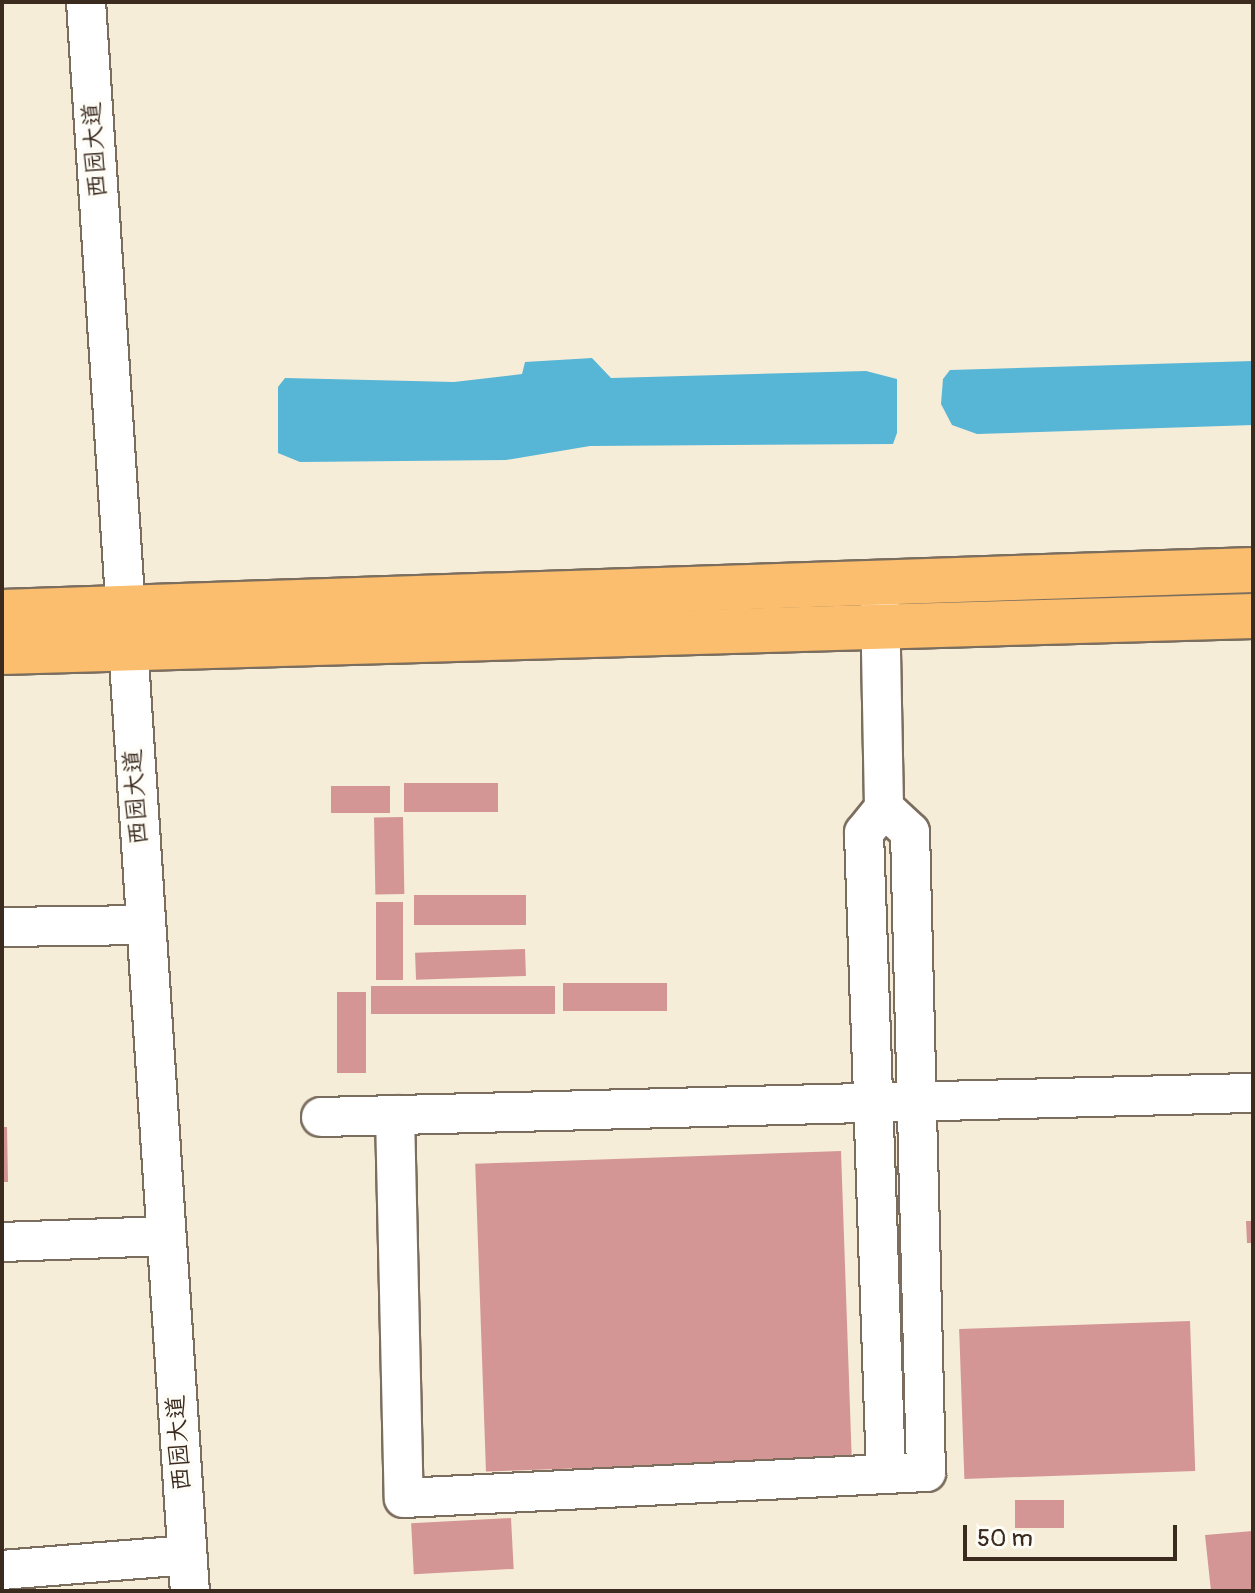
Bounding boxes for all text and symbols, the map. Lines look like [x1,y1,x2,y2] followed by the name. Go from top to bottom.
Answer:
[77,101,113,199] street label: 西园大道
[118,748,154,846] street label: 西园大道
[161,1394,197,1492] street label: 西园大道
[967,1509,1181,1559] scale bar
[977,1524,1033,1553] text: 50 m

